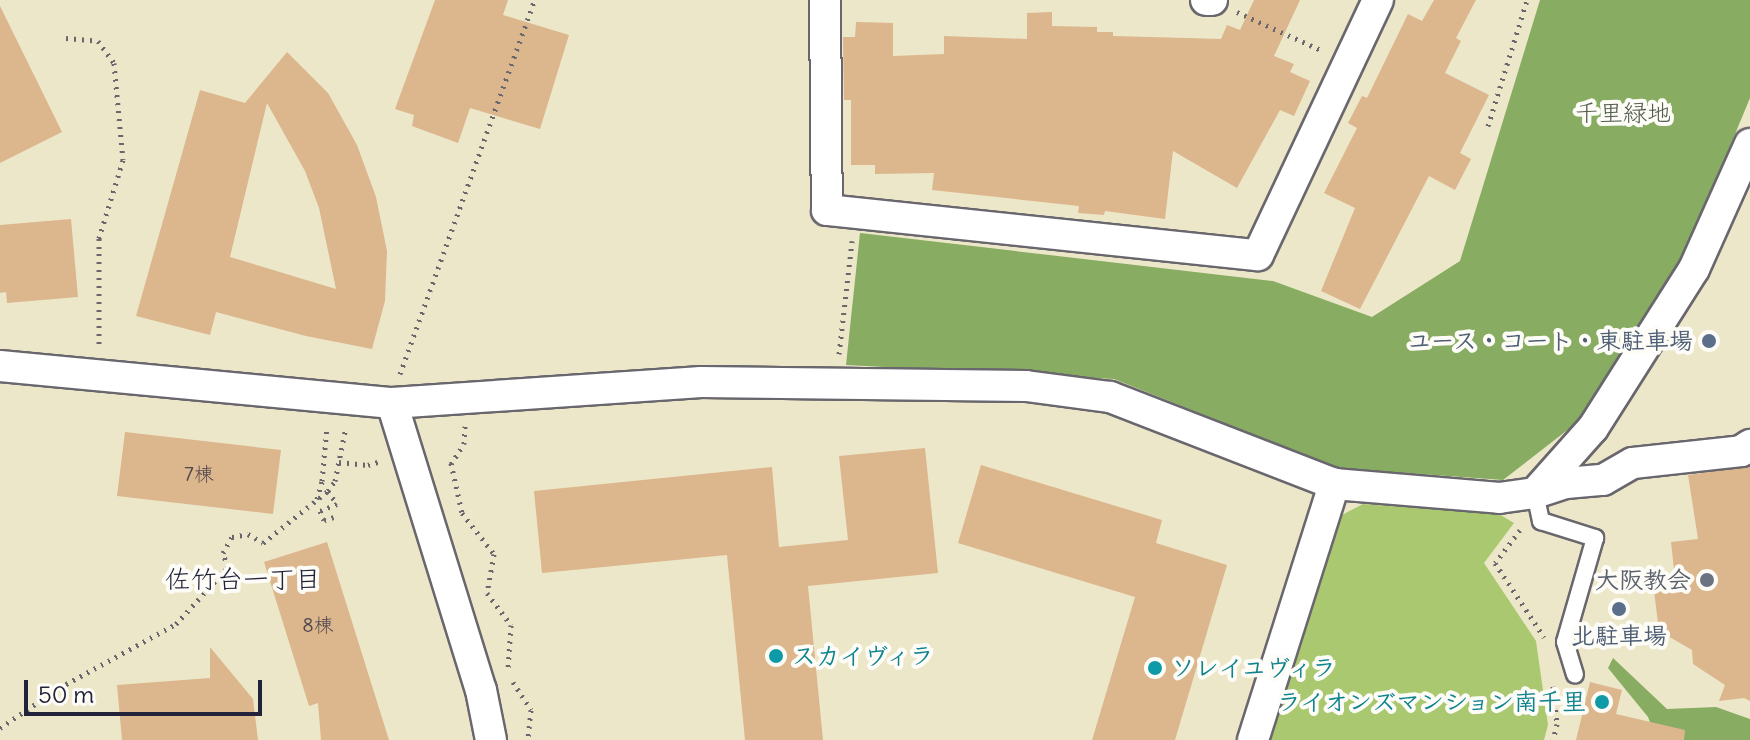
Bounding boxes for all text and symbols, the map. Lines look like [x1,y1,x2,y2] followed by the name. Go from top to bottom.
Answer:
[1575,99,1671,127] park label: 千里緑地
[1406,327,1693,355] place label: ユース・コート・東駐車場
[1700,332,1718,350] marker: ユース・コート・東駐車場
[184,461,214,485] house number: 7棟
[165,563,321,595] district label: 佐竹台一丁目
[1595,566,1691,594] place label: 大阪教会
[1698,571,1716,589] marker: 大阪教会
[1610,600,1628,618] marker: 北駐車場
[302,612,334,636] house number: 8棟
[1571,622,1667,650] place label: 北駐車場
[792,642,936,670] place label: スカイヴィラ
[767,647,785,665] marker: スカイヴィラ
[1171,654,1339,682] place label: ソレイユヴィラ
[1146,659,1164,677] marker: ソレイユヴィラ
[28,664,266,714] scale bar
[38,679,94,709] text: 50 m
[1274,688,1586,716] place label: ライオンズマンション南千里
[1593,693,1611,711] marker: ライオンズマンション南千里

